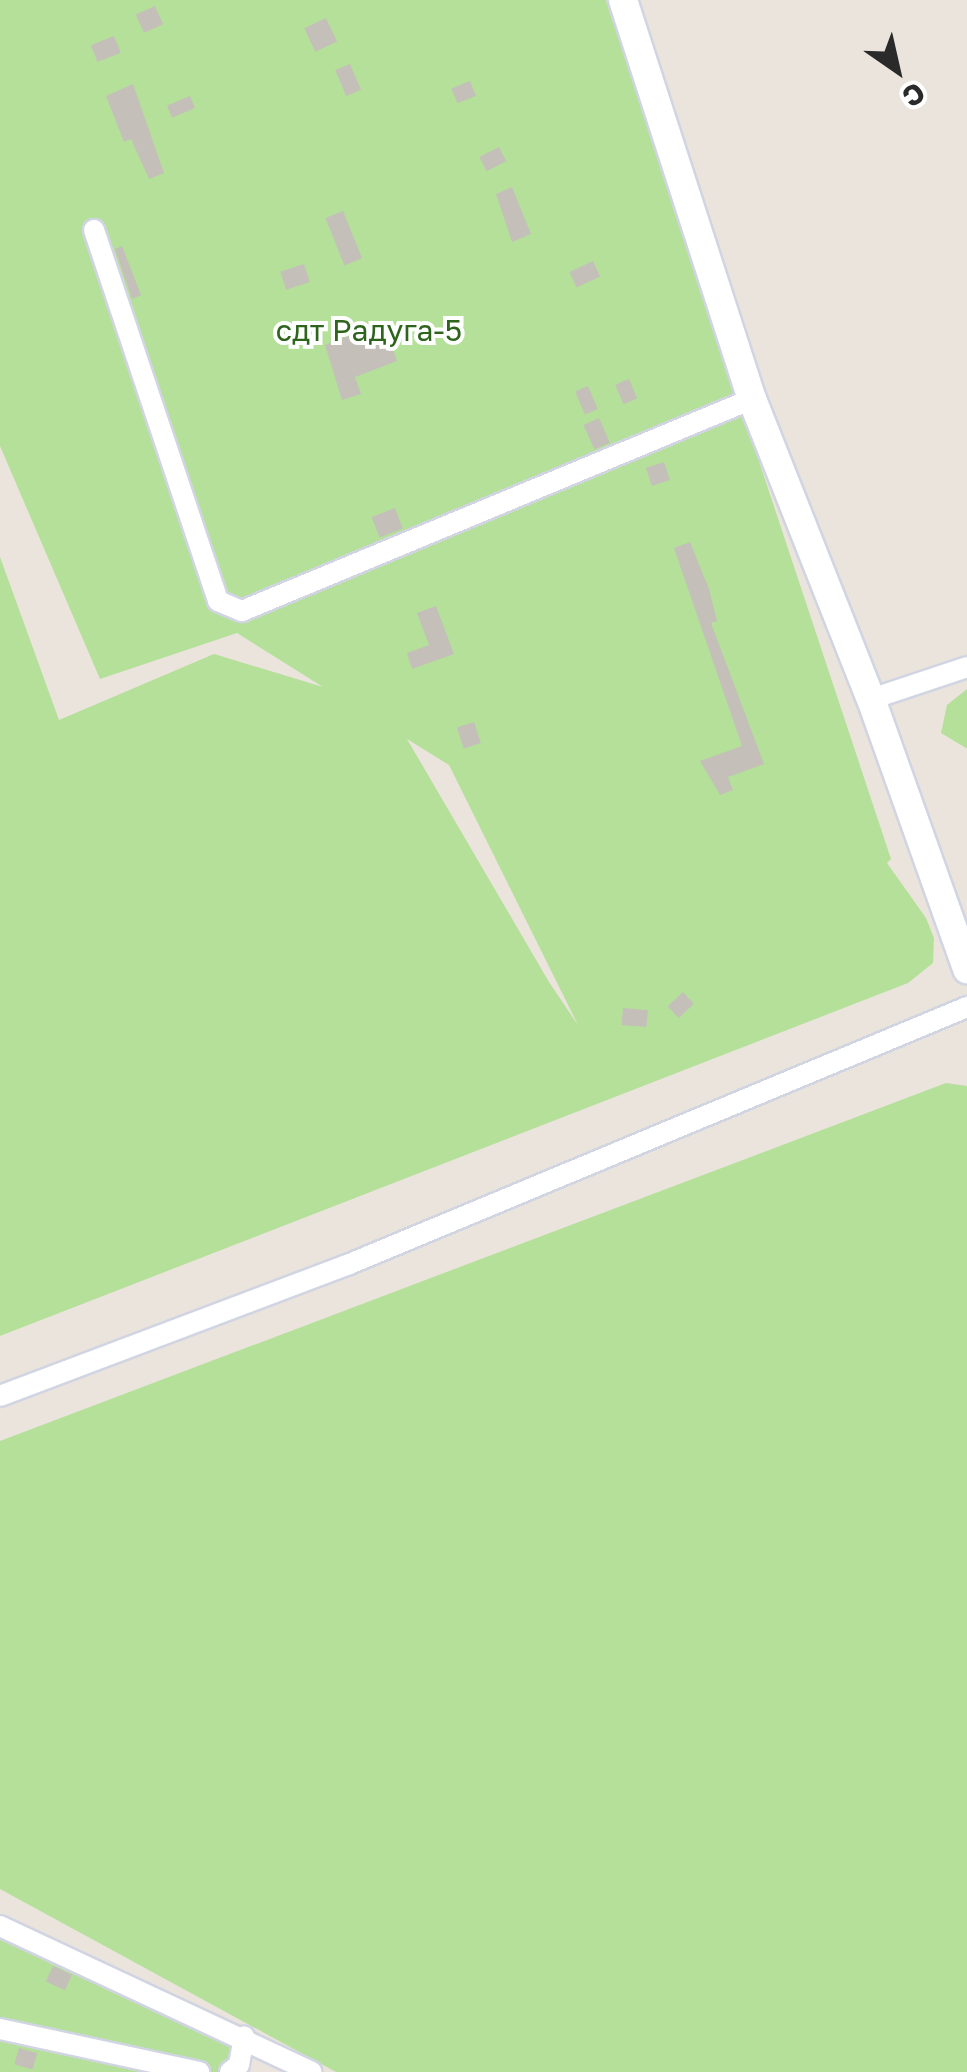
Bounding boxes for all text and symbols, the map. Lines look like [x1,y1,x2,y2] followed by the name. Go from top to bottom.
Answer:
[847,20,947,120] north arrow
[897,76,932,115] text: С
[276,312,462,348] park label: сдт Радуга-5

